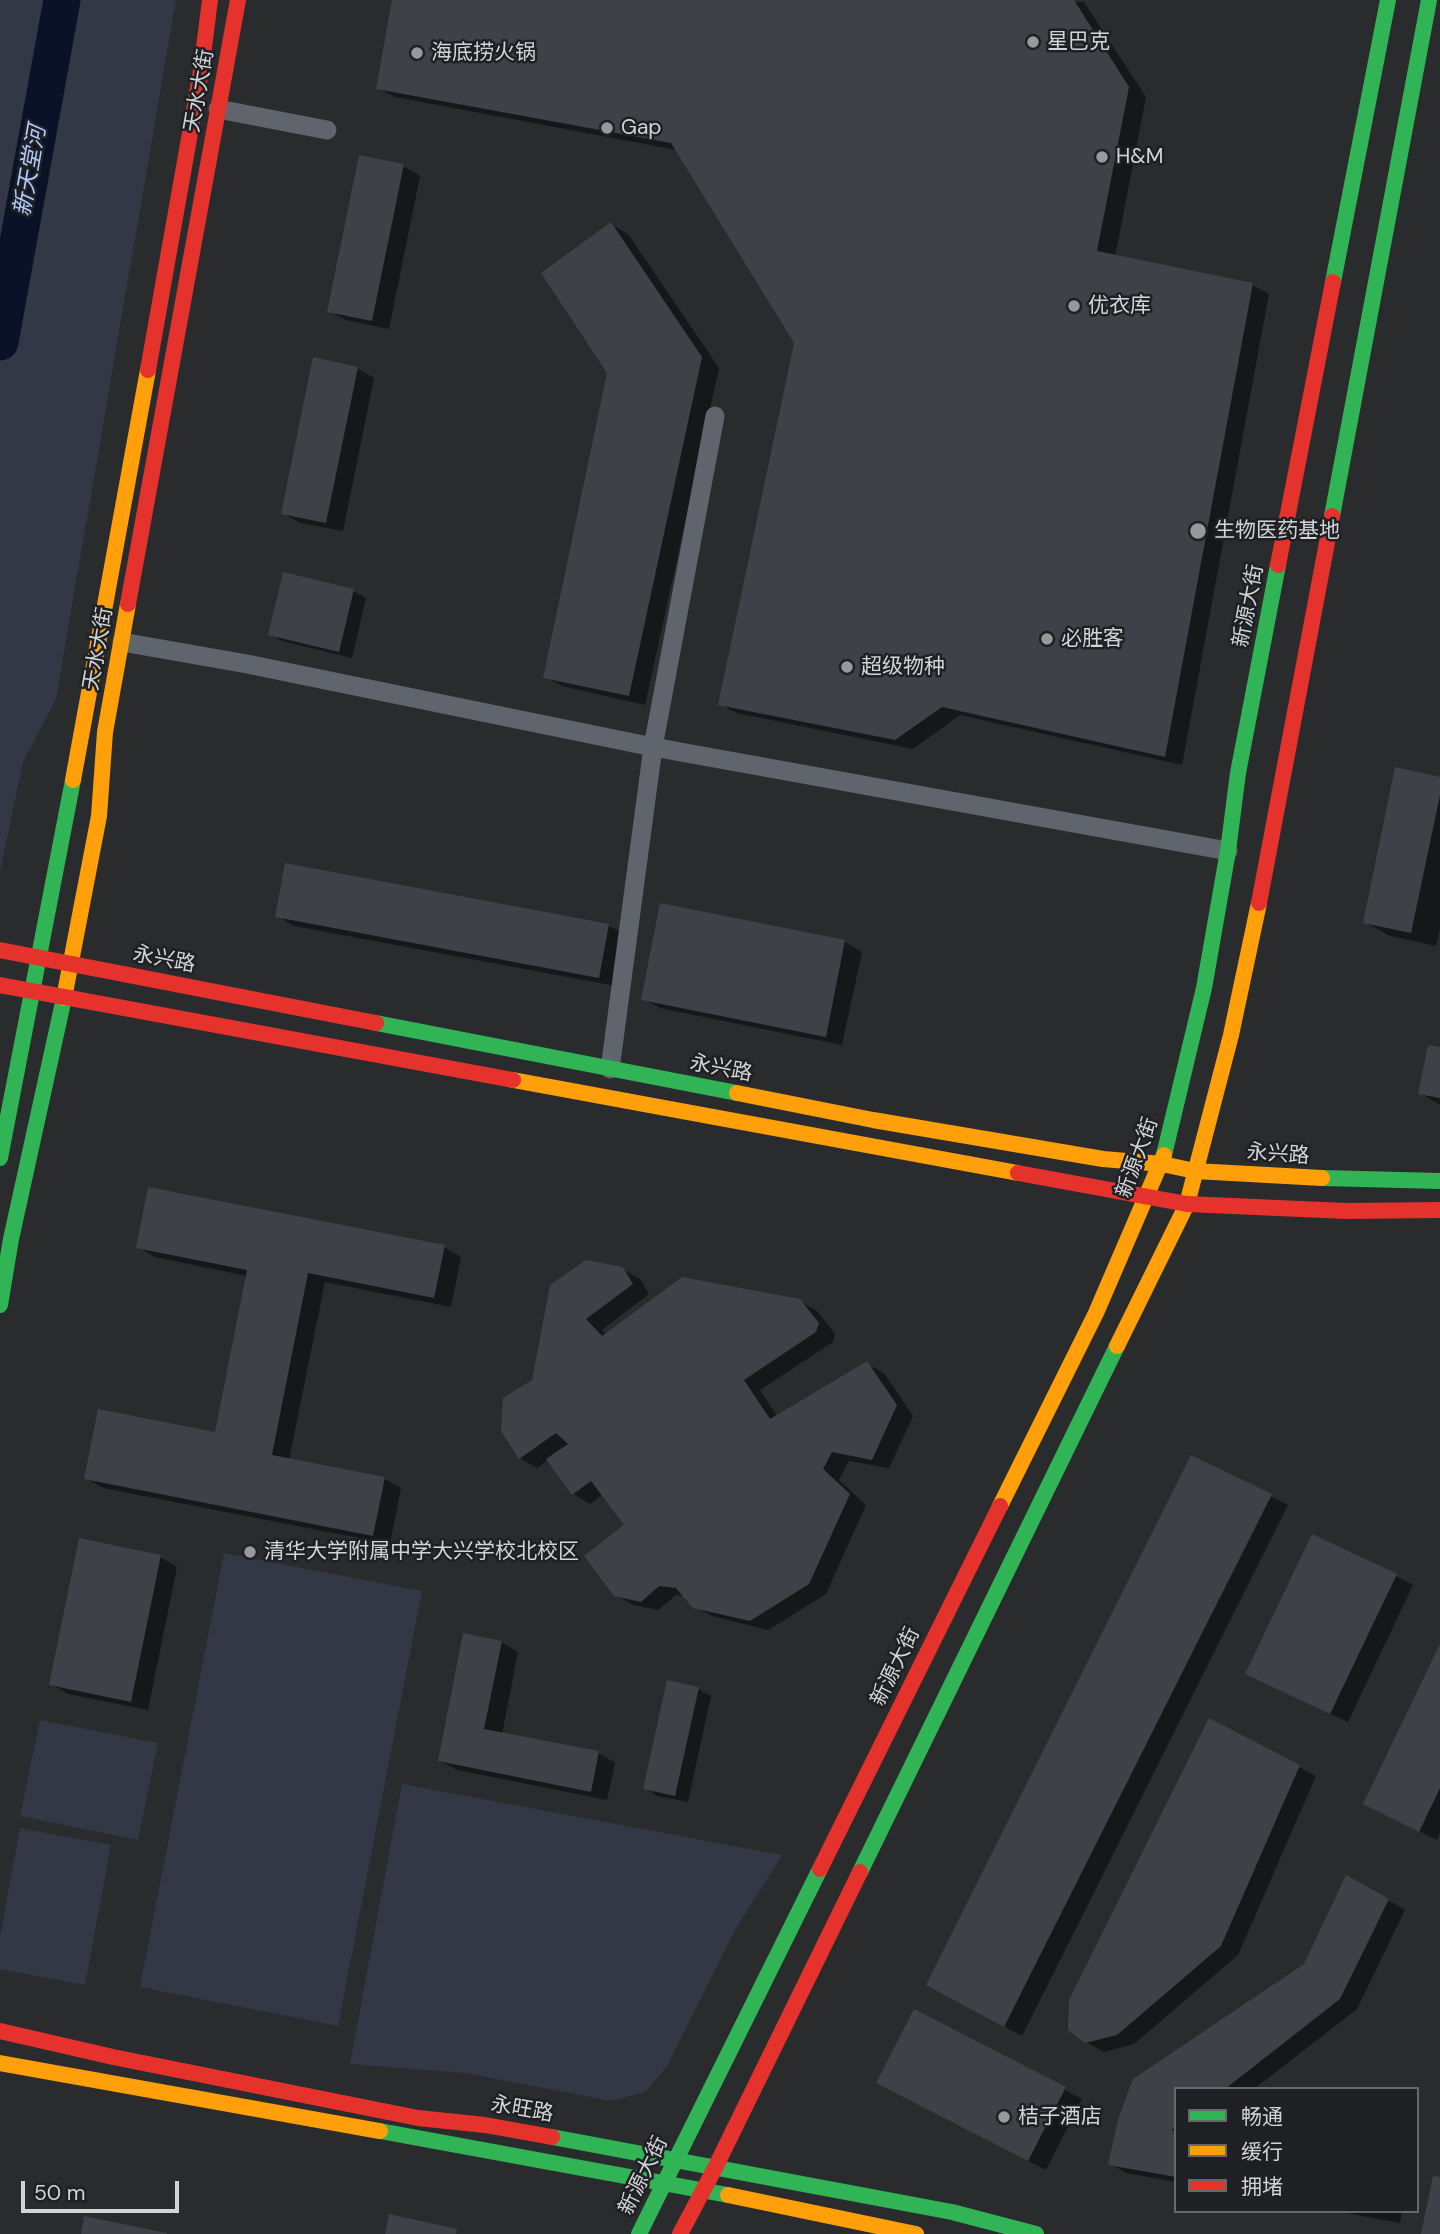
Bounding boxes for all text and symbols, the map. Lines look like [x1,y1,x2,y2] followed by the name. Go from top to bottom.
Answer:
[1047,29,1110,55] place label: 星巴克
[1025,34,1041,50] marker: 星巴克
[431,40,536,66] place label: 海底捞火锅
[409,45,425,61] marker: 海底捞火锅
[180,47,220,135] street label: 天水大街
[621,115,661,141] place label: Gap
[599,120,615,136] marker: Gap
[9,123,53,219] water label: 新天堂河
[1116,144,1163,170] place label: H&M
[1094,149,1110,165] marker: H&M
[1088,293,1151,319] place label: 优衣库
[1066,298,1082,314] marker: 优衣库
[1214,518,1340,544] place label: 生物医药基地
[1188,521,1208,541] marker: 生物医药基地
[1229,562,1269,650] street label: 新源大街
[79,605,119,693] street label: 天水大街
[1061,626,1124,652] place label: 必胜客
[1039,631,1055,647] marker: 必胜客
[861,654,945,680] place label: 超级物种
[839,659,855,675] marker: 超级物种
[131,942,197,978] street label: 永兴路
[688,1051,754,1087] street label: 永兴路
[1112,1114,1164,1202] street label: 新源大街
[1246,1140,1310,1170] street label: 永兴路
[264,1539,579,1565] place label: 清华大学附属中学大兴学校北校区
[242,1544,258,1560] marker: 清华大学附属中学大兴学校北校区
[866,1624,926,1710] street label: 新源大街
[1174,2087,1419,2213] legend
[489,2092,555,2128] street label: 永旺路
[1241,2103,1283,2131] text: 畅通
[1018,2104,1102,2130] place label: 桔子酒店
[996,2109,1012,2125] marker: 桔子酒店
[614,2133,674,2219] street label: 新源大街
[1241,2138,1283,2166] text: 缓行
[24,2168,182,2212] scale bar
[1241,2173,1283,2201] text: 拥堵
[34,2179,85,2207] text: 50 m

